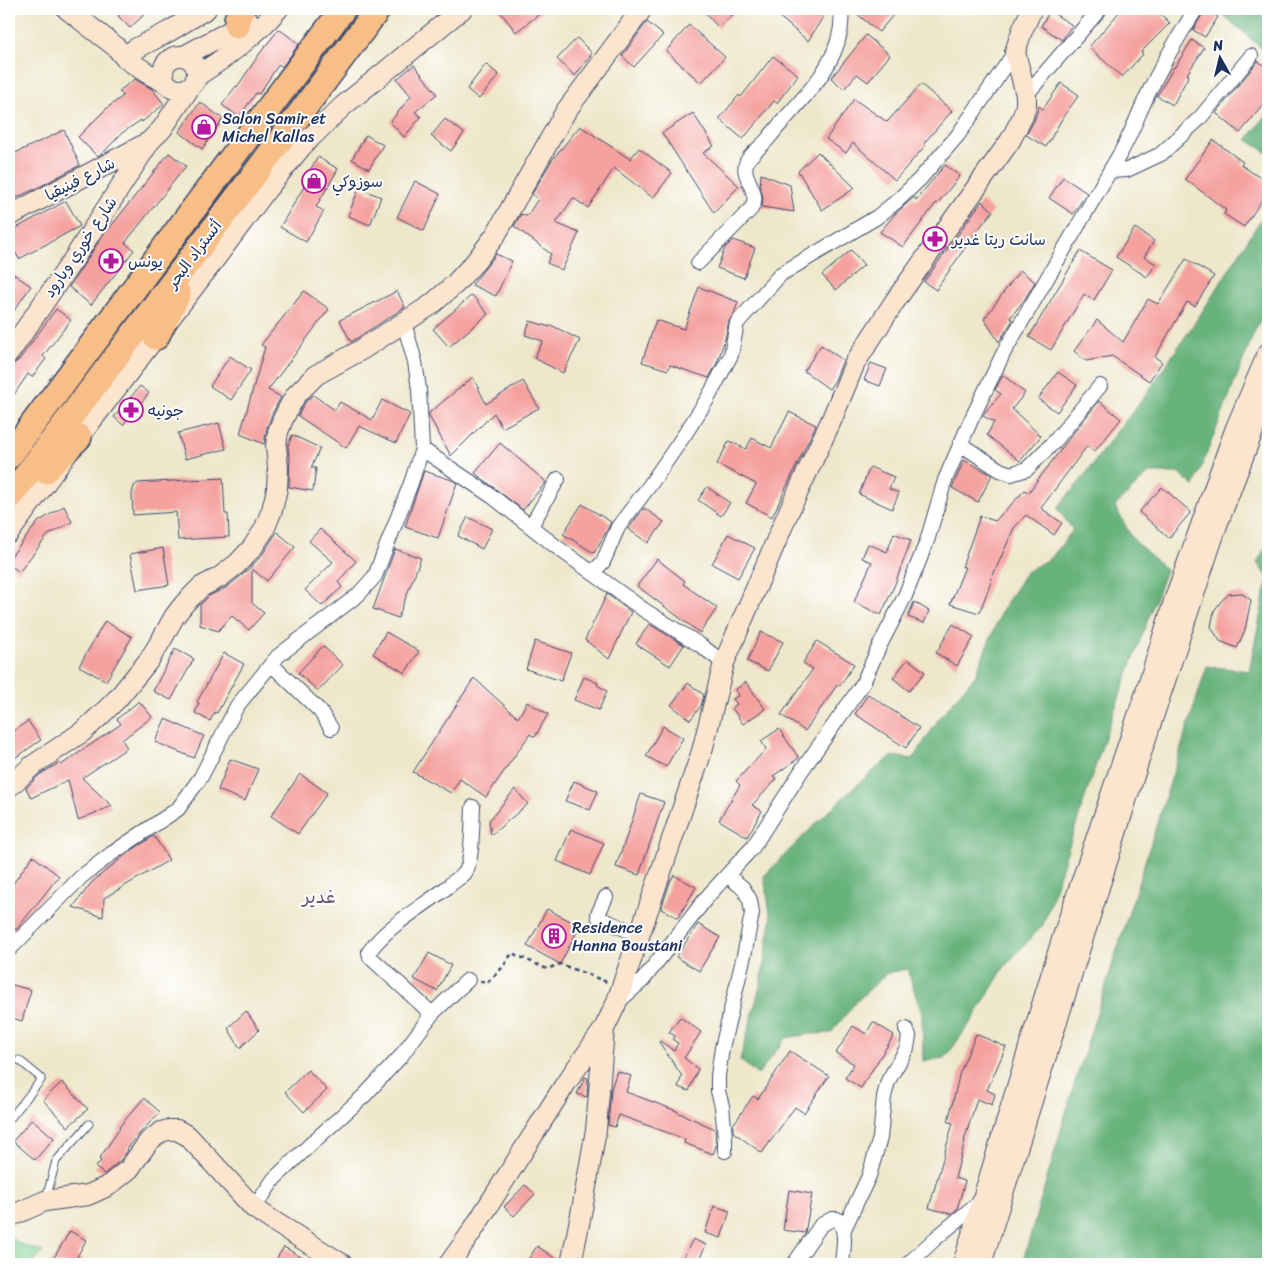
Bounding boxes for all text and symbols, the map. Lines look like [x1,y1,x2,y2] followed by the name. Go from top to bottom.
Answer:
[1194,32,1244,82] north arrow
[1211,33,1225,59] text: N
[222,104,326,151] place label: Salon Samir et Michel Kallas
[191,114,217,140] shop icon: Salon Samir et Michel Kallas
[40,149,120,209] street label: شارع فينيقيا
[332,167,383,196] place label: سوزوكي
[301,168,327,194] shop icon: سوزوكي
[35,190,125,304] street label: شارع خوري وبارود
[157,213,230,296] street label: أتستراد البحر
[950,225,1046,254] place label: سانت ريتا غدير
[922,226,948,252] pharmacy icon: سانت ريتا غدير
[128,247,163,276] place label: يونس
[98,248,124,274] pharmacy icon: يونس
[148,396,184,425] place label: جونيه
[118,397,144,423] pharmacy icon: جونيه
[300,880,336,913] district label: غدير
[572,913,683,960] place label: Residence Hanna Boustani
[541,923,567,949] building icon: Residence Hanna Boustani

